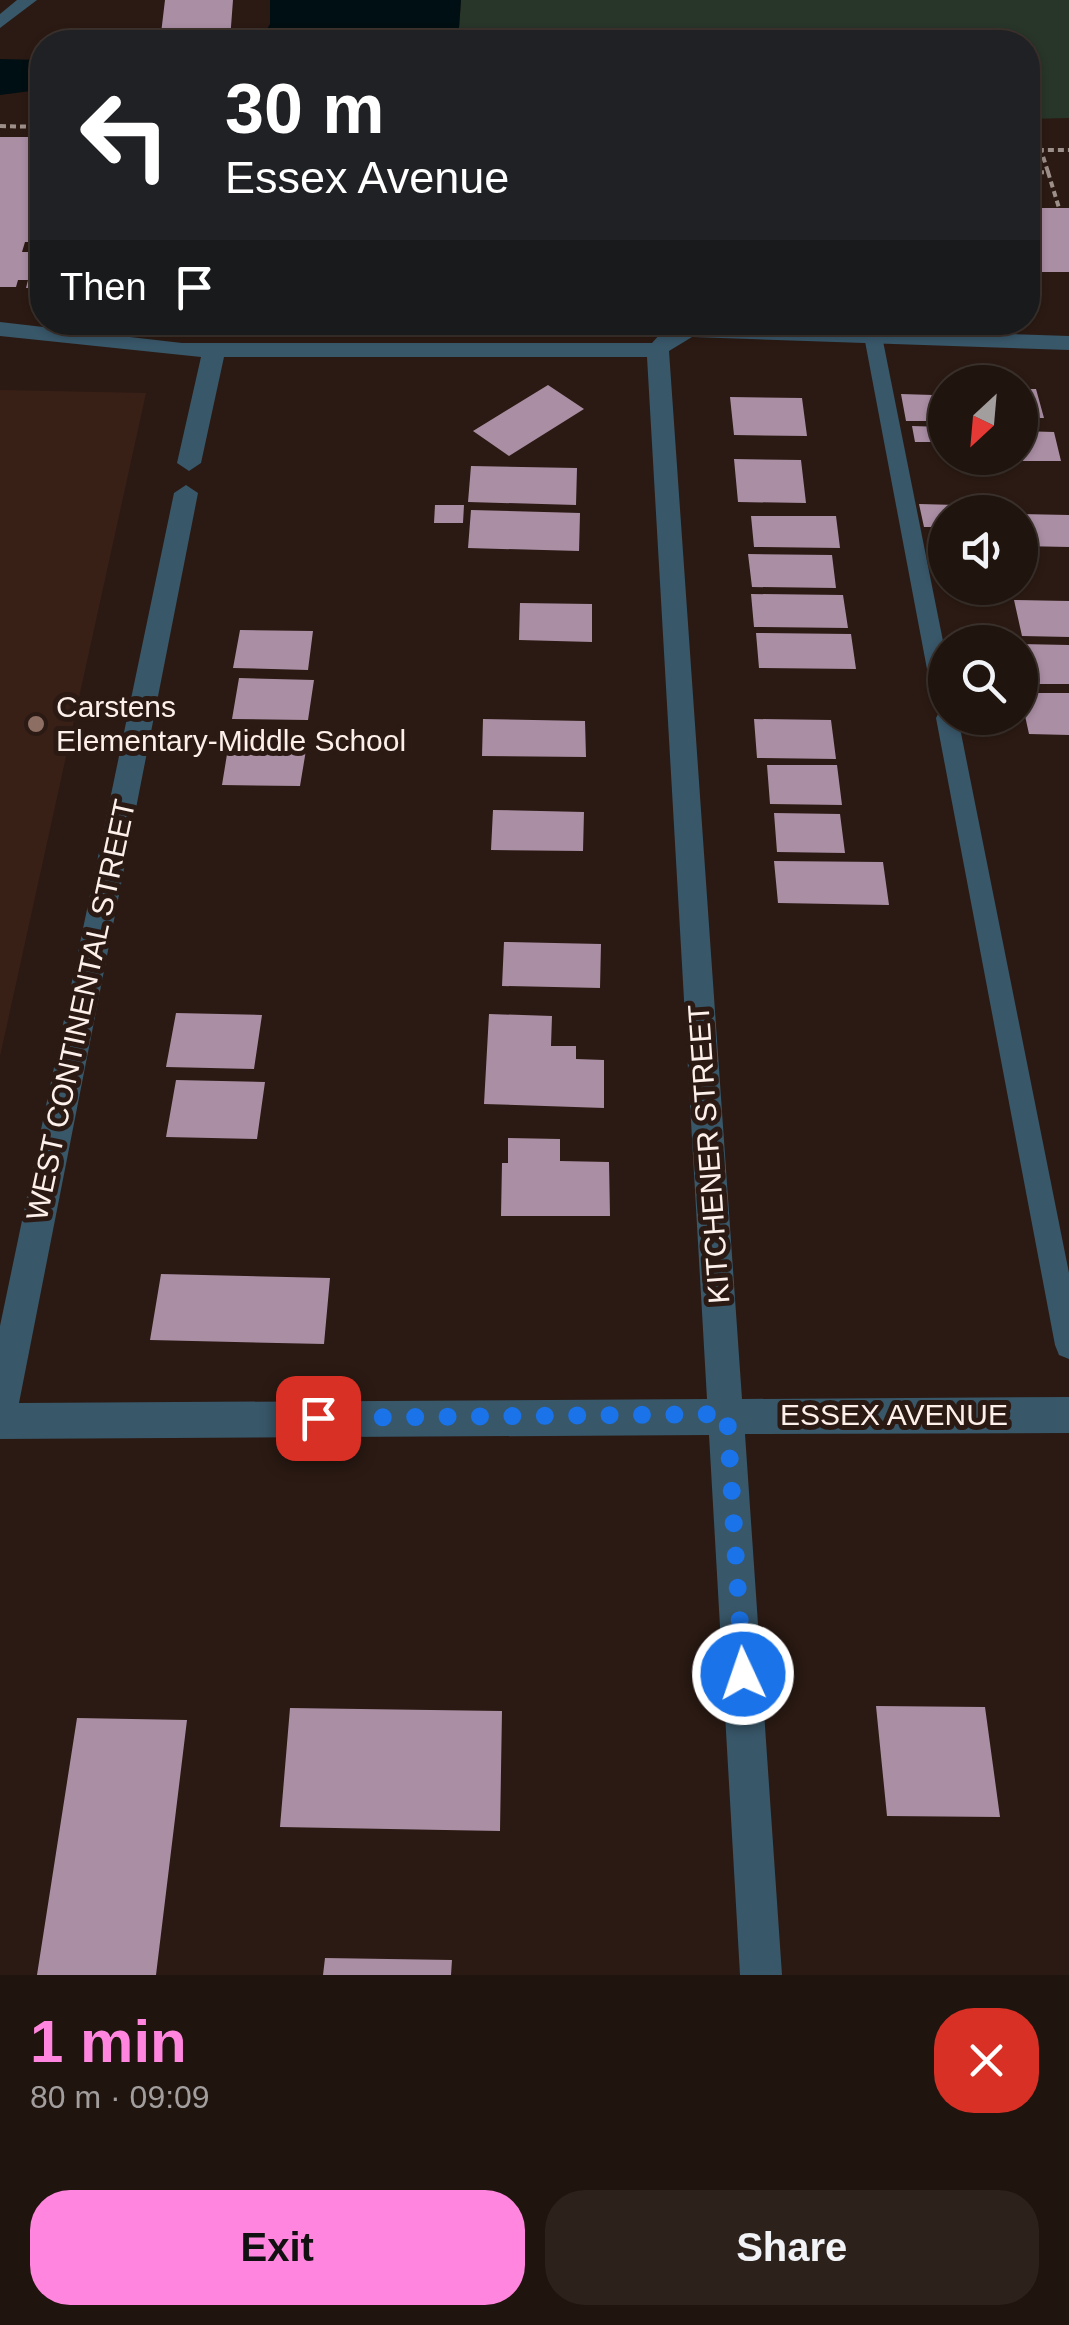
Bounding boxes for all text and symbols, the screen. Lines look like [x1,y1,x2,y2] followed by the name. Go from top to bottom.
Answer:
[60,70,190,200] icon: left
[225,70,385,148] text: 30 m
[225,152,509,203] text: Essex Avenue
[167,260,222,315] icon: arrive
[60,266,147,308] text: Then
[928,365,1038,475] north arrow
[928,365,1038,735] map controls
[928,495,1038,605] button: sound
[928,625,1038,735] button: search
[56,690,406,757] place label: Carstens Elementary-Middle School
[25,713,47,735] marker: Carstens Elementary-Middle School
[20,796,141,1223] street label: WEST CONTINENTAL STREET
[682,1003,735,1305] street label: KITCHENER STREET
[276,1376,361,1461] pin
[291,1391,346,1446] icon: arrive
[780,1398,1008,1431] street label: ESSEX AVENUE
[691,1622,795,1726] position arrow
[30,2008,187,2075] text: 1 min
[934,2008,1039,2113] button: close
[30,2079,210,2115] text: 80 m · 09:09
[30,2190,525,2305] button: Exit
[545,2190,1039,2305] button: Share

